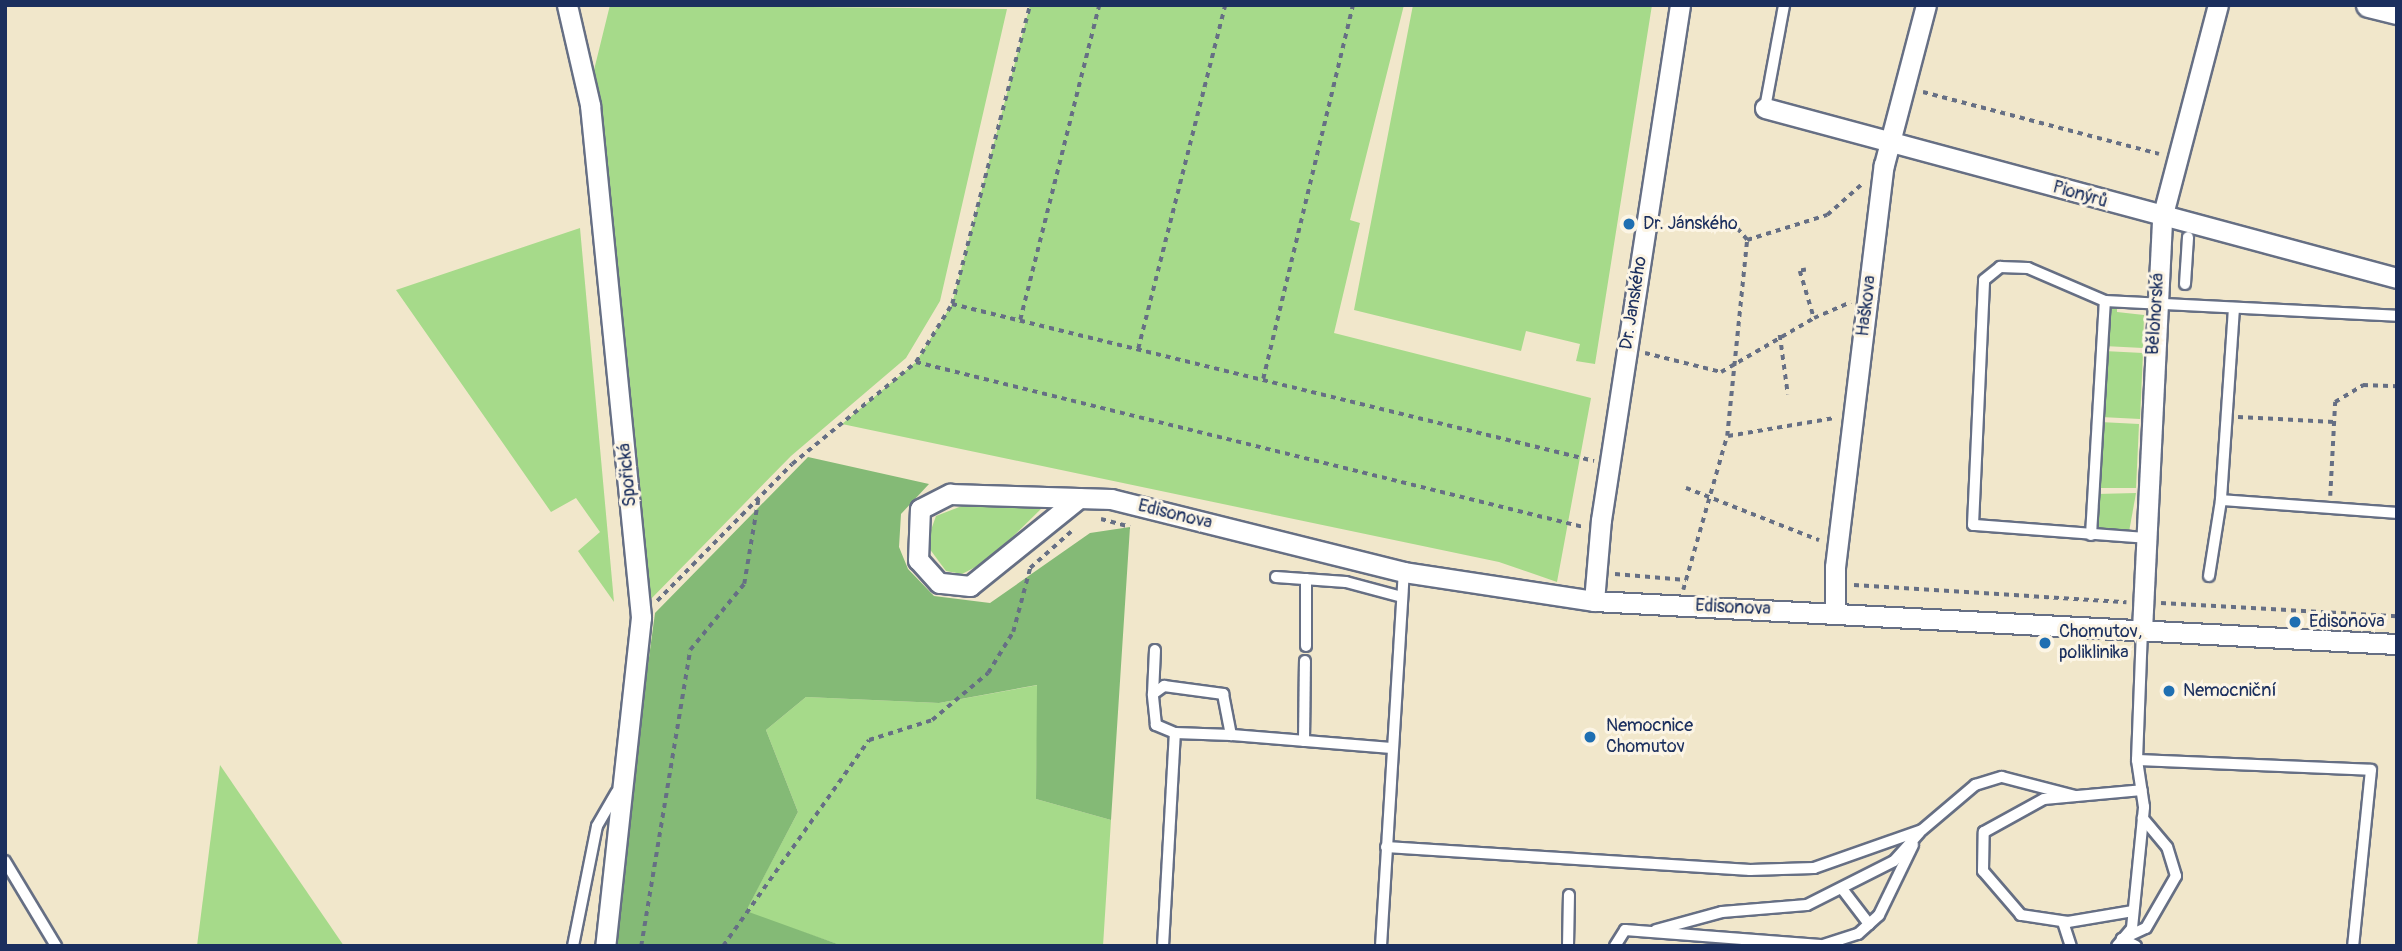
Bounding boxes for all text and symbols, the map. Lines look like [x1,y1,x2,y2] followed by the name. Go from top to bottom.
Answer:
[2050,177,2110,213] street label: Pionýrů
[1643,213,1738,235] place label: Dr. Jánského
[1621,216,1637,232] marker: Dr. Jánského
[1616,255,1652,351] street label: Dr. Janského
[2142,272,2170,356] street label: Bělohorská
[1853,274,1881,338] street label: Haškova
[614,442,642,508] street label: Spořická
[1136,495,1214,535] street label: Edisonova
[1695,595,1771,621] street label: Edisonova
[2309,611,2385,633] place label: Edisonova
[2287,614,2303,630] marker: Edisonova
[2059,622,2142,664] place label: Chomutov, poliklinika
[2037,635,2053,651] marker: Chomutov, poliklinika
[2183,680,2277,702] place label: Nemocniční
[2161,683,2177,699] marker: Nemocniční
[1606,716,1693,758] place label: Nemocnice Chomutov
[1580,727,1600,747] marker: Nemocnice Chomutov

